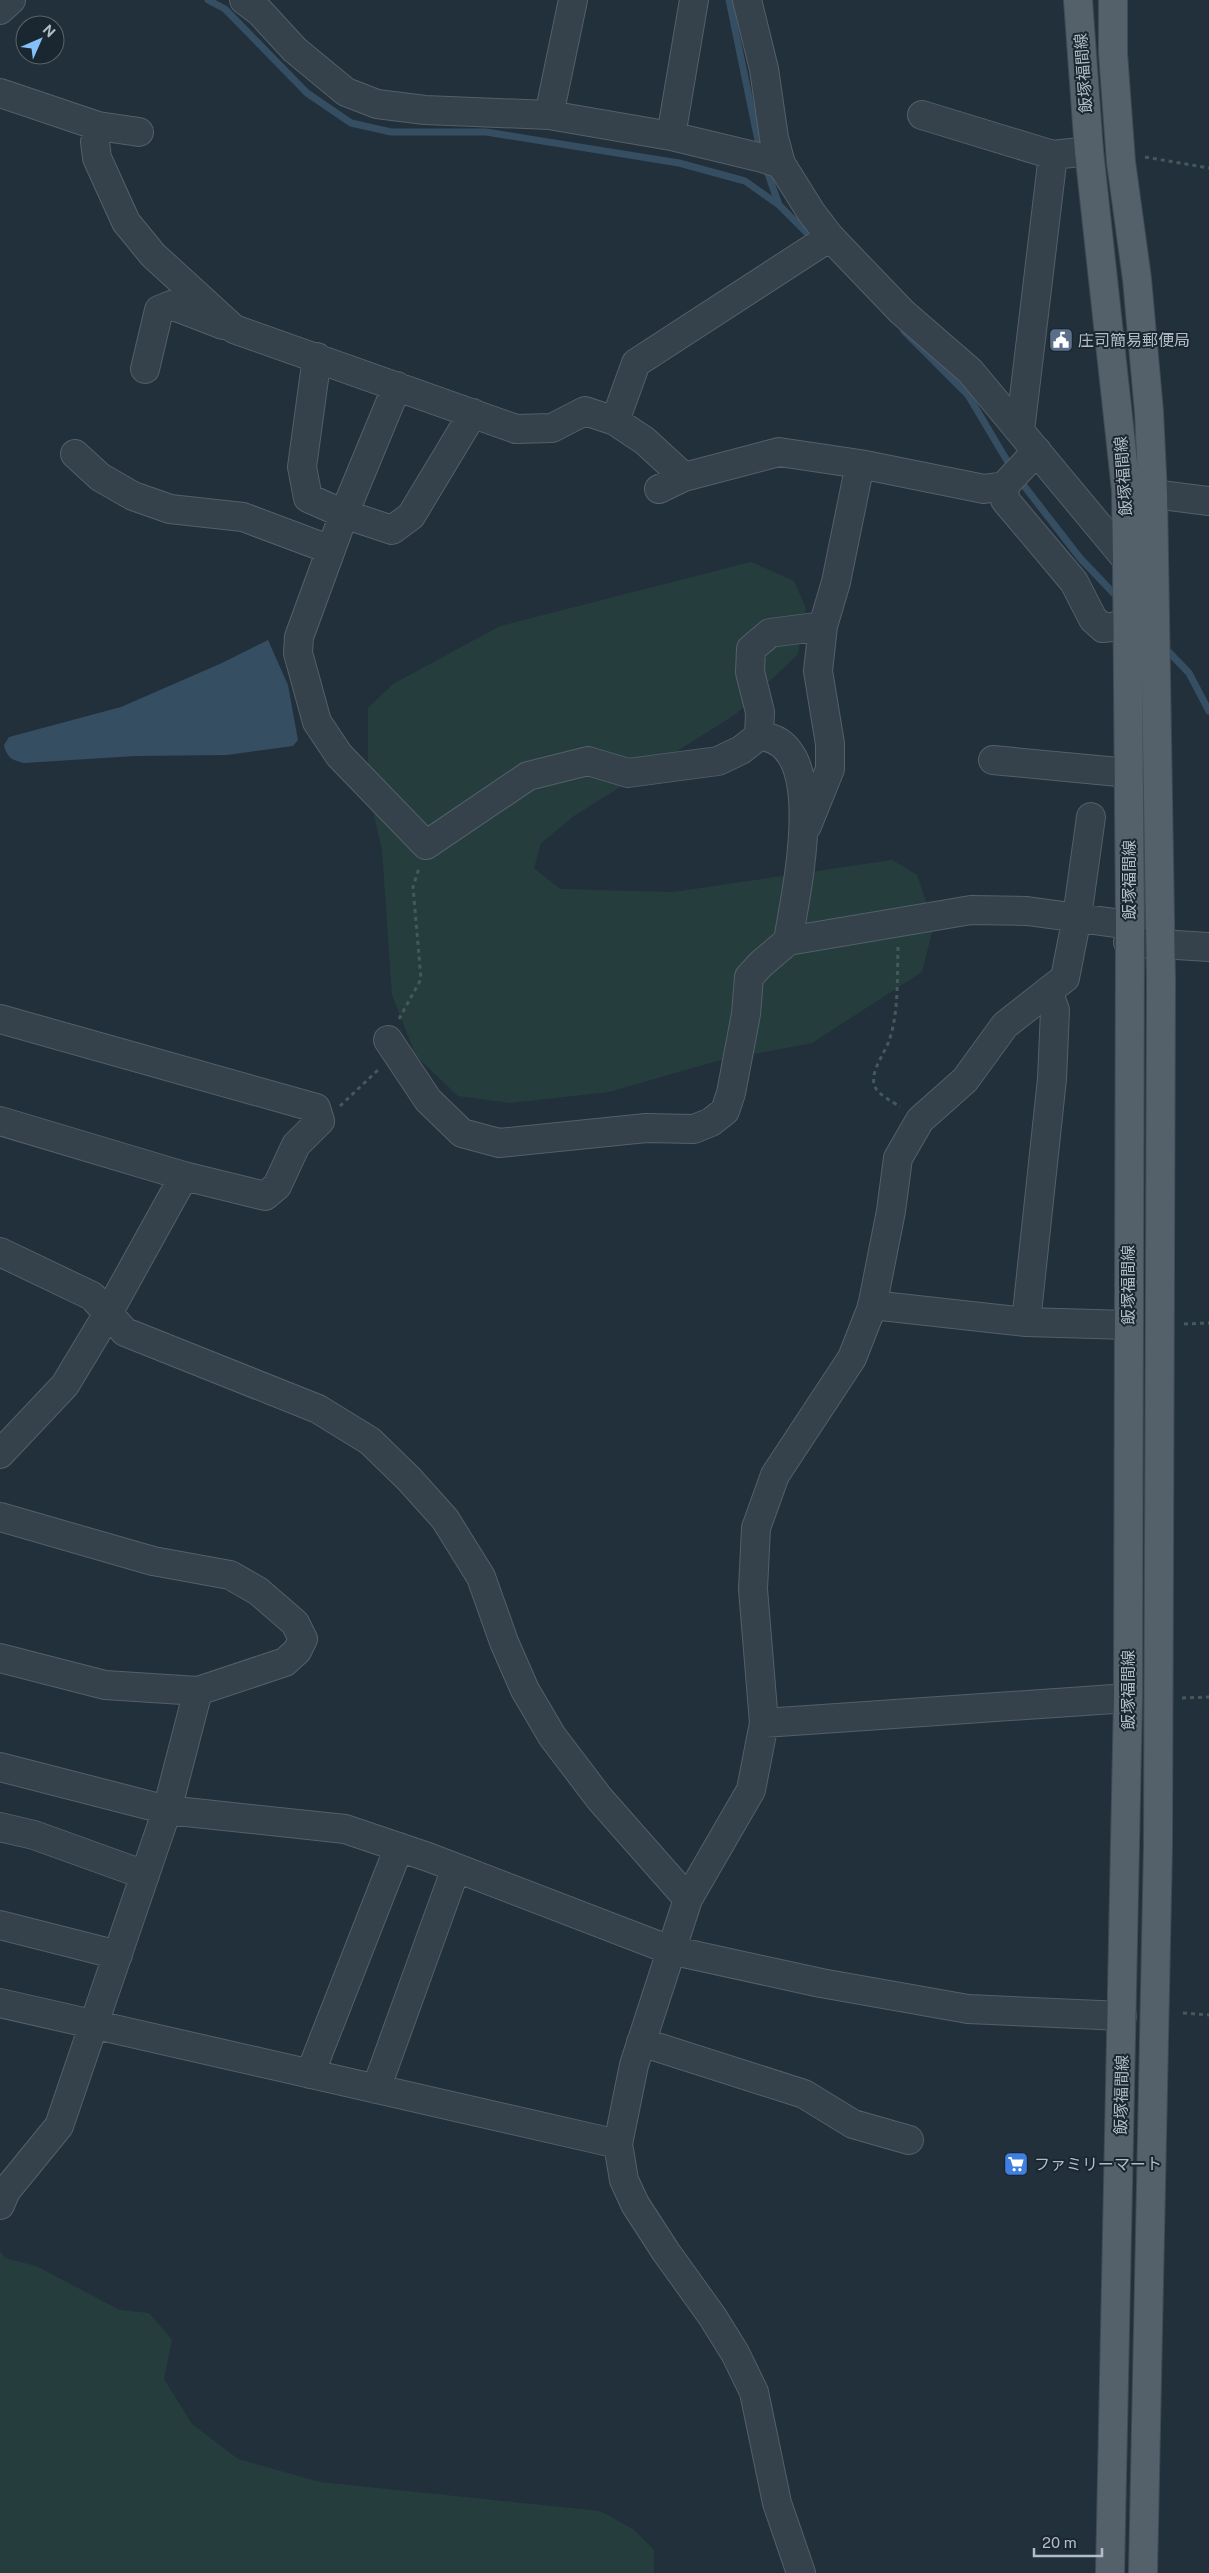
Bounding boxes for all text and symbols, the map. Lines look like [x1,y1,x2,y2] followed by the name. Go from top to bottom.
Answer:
[15,15,65,65] north arrow
[40,21,59,40] text: N
[1071,32,1096,114] street label: 飯塚福間線
[1048,327,1074,353] public building icon: 庄司簡易郵便局
[1078,331,1190,350] place label: 庄司簡易郵便局
[1111,435,1136,517] street label: 飯塚福間線
[1120,840,1139,920] street label: 飯塚福間線
[1119,1245,1138,1325] street label: 飯塚福間線
[1119,1650,1138,1730] street label: 飯塚福間線
[1111,2055,1132,2135] street label: 飯塚福間線
[1003,2151,1029,2177] supermarket icon: ファミリーマート
[1034,2155,1162,2174] place label: ファミリーマート
[1034,2526,1102,2558] scale bar
[1042,2534,1077,2551] text: 20 m

